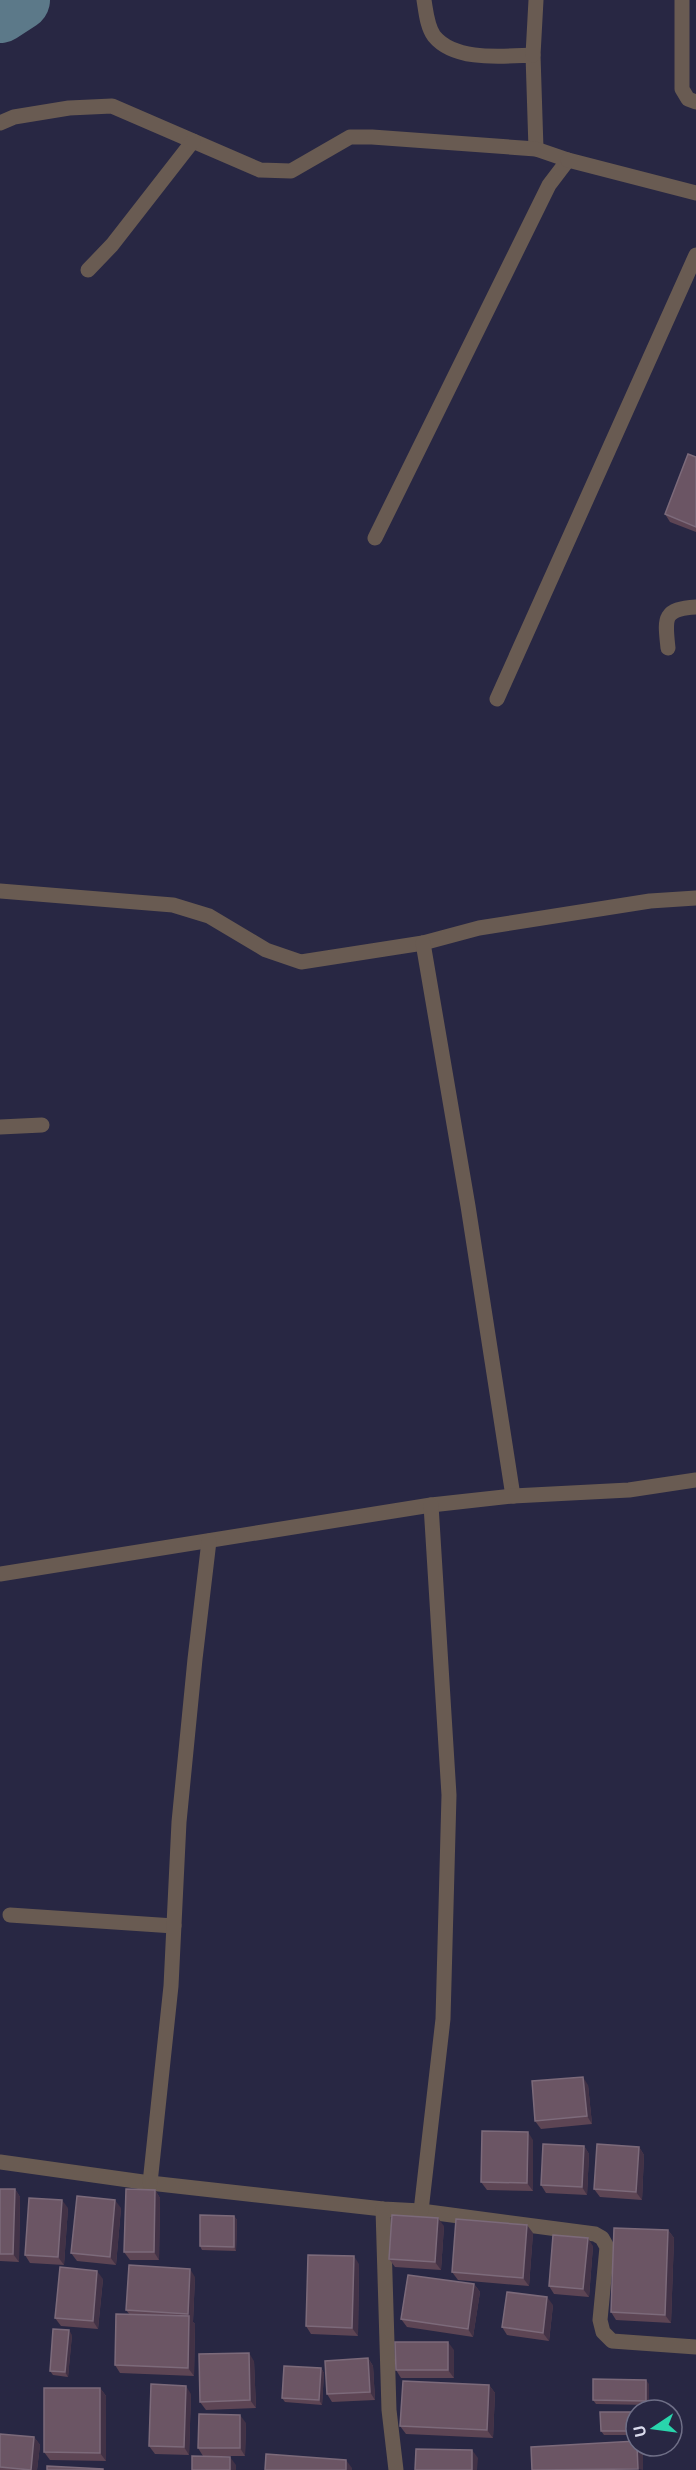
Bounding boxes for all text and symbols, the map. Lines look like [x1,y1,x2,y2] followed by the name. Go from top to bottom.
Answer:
[624,2398,684,2458] north arrow
[629,2424,650,2439] text: U

